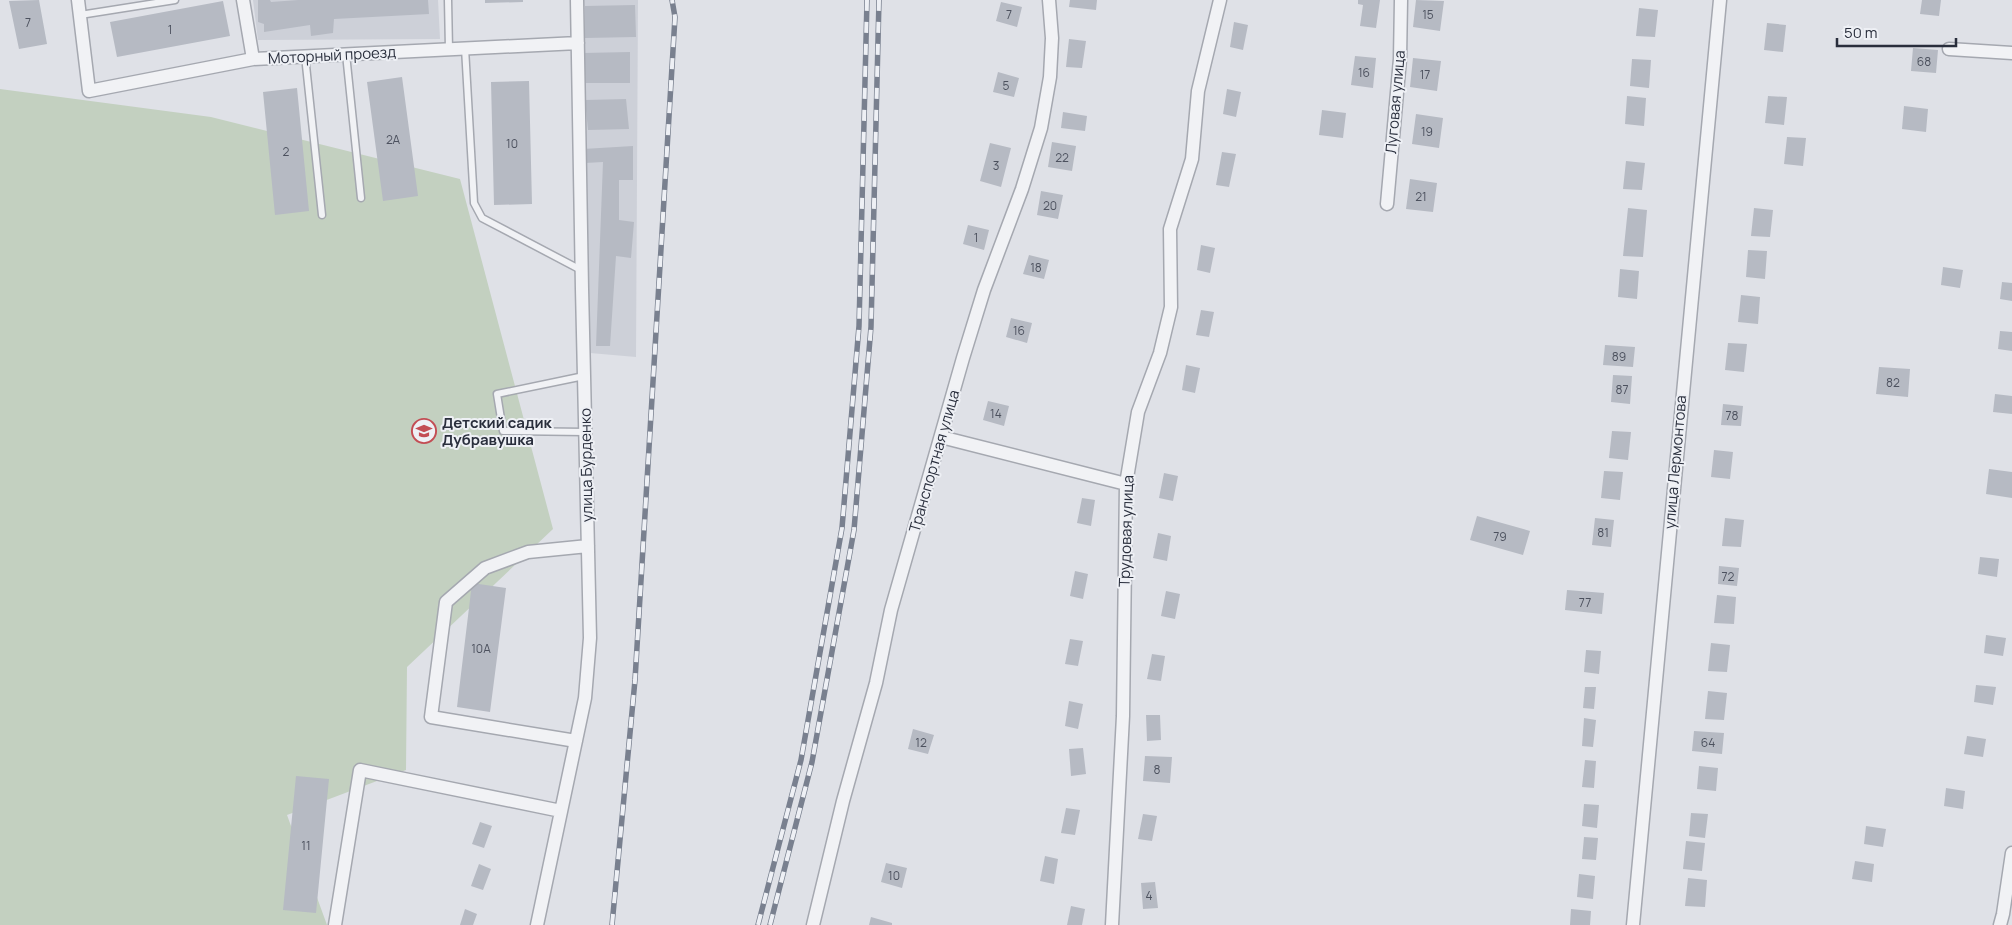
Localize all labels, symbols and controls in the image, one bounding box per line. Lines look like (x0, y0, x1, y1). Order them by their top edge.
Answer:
house number: 7 (1006, 6, 1012, 23)
house number: 15 (1422, 6, 1434, 23)
house number: 7 (25, 14, 31, 31)
scale bar (1837, 15, 1956, 47)
house number: 1 (168, 21, 172, 38)
text: 50 m (1844, 22, 1878, 43)
street label: Моторный проезд (267, 41, 397, 69)
street label: Луговая улица (1380, 49, 1410, 155)
house number: 68 (1917, 53, 1931, 70)
house number: 16 (1358, 64, 1370, 81)
house number: 17 (1420, 66, 1430, 83)
house number: 5 (1003, 77, 1010, 94)
house number: 19 (1421, 123, 1433, 140)
house number: 2А (386, 131, 400, 148)
house number: 10 (506, 135, 518, 152)
house number: 2 (283, 143, 290, 160)
house number: 22 (1055, 149, 1069, 166)
house number: 3 (993, 157, 999, 174)
house number: 21 (1415, 188, 1427, 205)
house number: 20 (1043, 197, 1057, 214)
house number: 1 (974, 229, 978, 246)
house number: 18 (1030, 259, 1042, 276)
house number: 16 (1013, 322, 1025, 339)
house number: 89 (1612, 348, 1626, 365)
house number: 82 (1886, 374, 1900, 391)
house number: 87 (1616, 381, 1629, 398)
street label: Транспортная улица (904, 387, 964, 535)
street label: улица Лермонтова (1659, 394, 1691, 530)
house number: 14 (990, 405, 1002, 422)
house number: 78 (1726, 407, 1739, 424)
street label: улица Бурденко (575, 408, 597, 522)
place label: Детский садик Дубравушка (442, 412, 553, 450)
school or university icon: Детский садик Дубравушка (411, 418, 437, 444)
street label: Трудовая улица (1114, 475, 1138, 587)
house number: 81 (1597, 524, 1609, 541)
house number: 79 (1493, 528, 1507, 545)
house number: 72 (1722, 568, 1735, 585)
house number: 77 (1579, 594, 1591, 611)
house number: 10А (471, 640, 491, 657)
house number: 12 (915, 734, 927, 751)
house number: 64 (1701, 734, 1715, 751)
house number: 8 (1154, 761, 1161, 778)
house number: 11 (301, 837, 311, 854)
house number: 10 (888, 867, 900, 884)
house number: 4 (1145, 887, 1153, 904)

